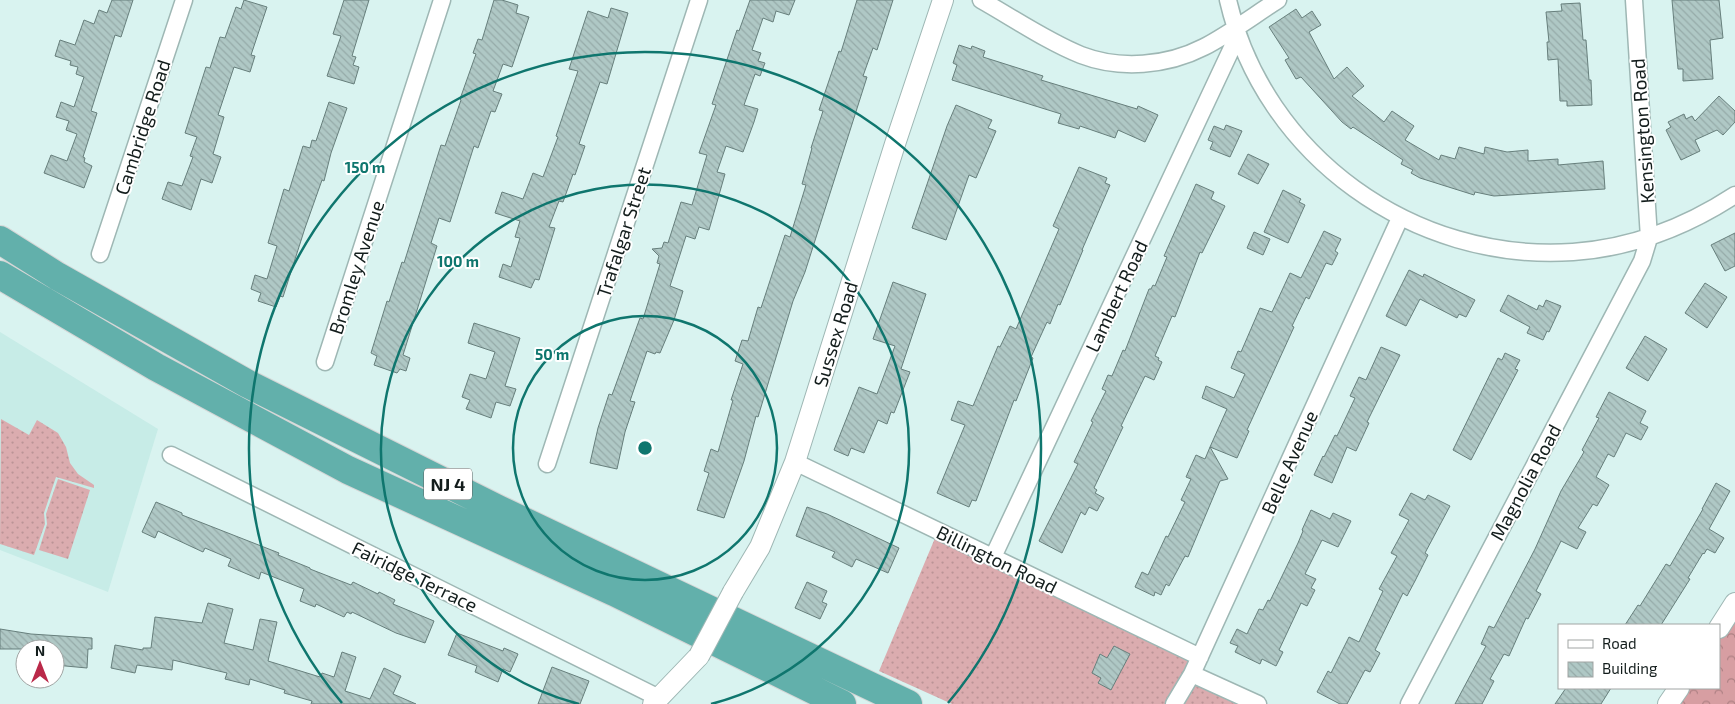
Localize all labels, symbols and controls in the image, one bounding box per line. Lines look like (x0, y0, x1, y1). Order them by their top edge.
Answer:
street label: Cambridge Road (109, 57, 175, 197)
street label: Kensington Road (1625, 58, 1659, 204)
text: 150 m (345, 158, 385, 176)
street label: Trafalgar Street (591, 164, 655, 300)
street label: Bromley Avenue (324, 197, 388, 337)
street label: Lambert Road (1080, 236, 1152, 356)
text: 100 m (437, 252, 479, 270)
street label: Sussex Road (808, 279, 862, 389)
text: 50 m (535, 345, 569, 363)
street label: Belle Avenue (1256, 407, 1322, 517)
street label: Magnolia Road (1485, 420, 1565, 544)
centre of rings (636, 439, 654, 457)
road number: NJ 4 (424, 468, 472, 499)
street label: Billington Road (933, 520, 1061, 598)
street label: Fairidge Terrace (348, 536, 482, 616)
legend (1558, 624, 1720, 689)
text: Road (1602, 634, 1637, 652)
north arrow (15, 639, 65, 689)
text: N (35, 642, 45, 659)
text: Building (1602, 659, 1658, 677)

